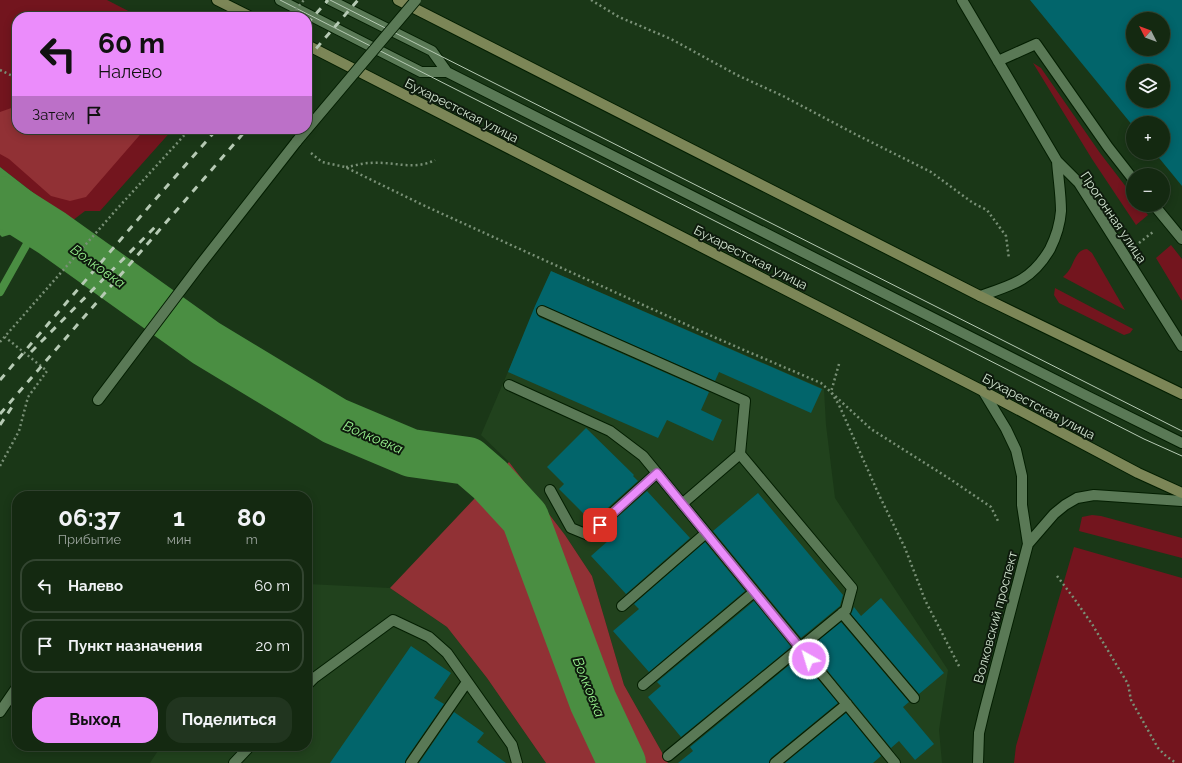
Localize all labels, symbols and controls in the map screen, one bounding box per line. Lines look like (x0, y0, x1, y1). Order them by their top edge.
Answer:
north arrow (1126, 12, 1170, 56)
map controls (1126, 12, 1170, 212)
text: 60 m (98, 27, 165, 60)
icon: left (32, 28, 84, 80)
text: Налево (98, 61, 162, 82)
button: layers (1126, 64, 1170, 108)
street label: Бухарестская улица (402, 75, 521, 146)
icon: arrive (83, 104, 105, 126)
text: Затем (32, 106, 75, 124)
button: + (1126, 116, 1170, 160)
button: − (1126, 168, 1170, 212)
street label: Прогонная улица (1078, 169, 1150, 266)
street label: Бухарестская улица (691, 222, 810, 293)
water label: Волковка (68, 241, 128, 291)
street label: Бухарестская улица (980, 370, 1098, 443)
water label: Волковка (341, 417, 405, 457)
text: 06:37 (58, 503, 120, 532)
text: 1 (173, 503, 185, 532)
text: 80 (237, 503, 266, 532)
pin (583, 508, 617, 542)
icon: arrive (589, 514, 611, 536)
text: Прибытие (58, 532, 121, 547)
text: мин (167, 532, 191, 547)
text: m (246, 532, 258, 547)
street label: Волковский проспект (971, 550, 1020, 685)
icon: left (34, 575, 56, 597)
text: Налево (68, 577, 123, 595)
text: 60 m (254, 577, 290, 595)
icon: arrive (34, 635, 56, 657)
text: Пункт назначения (68, 637, 202, 655)
text: 20 m (255, 637, 290, 655)
position arrow (788, 638, 830, 680)
water label: Волковка (570, 655, 608, 719)
button: Выход (32, 697, 158, 743)
button: Поделиться (166, 697, 292, 743)

